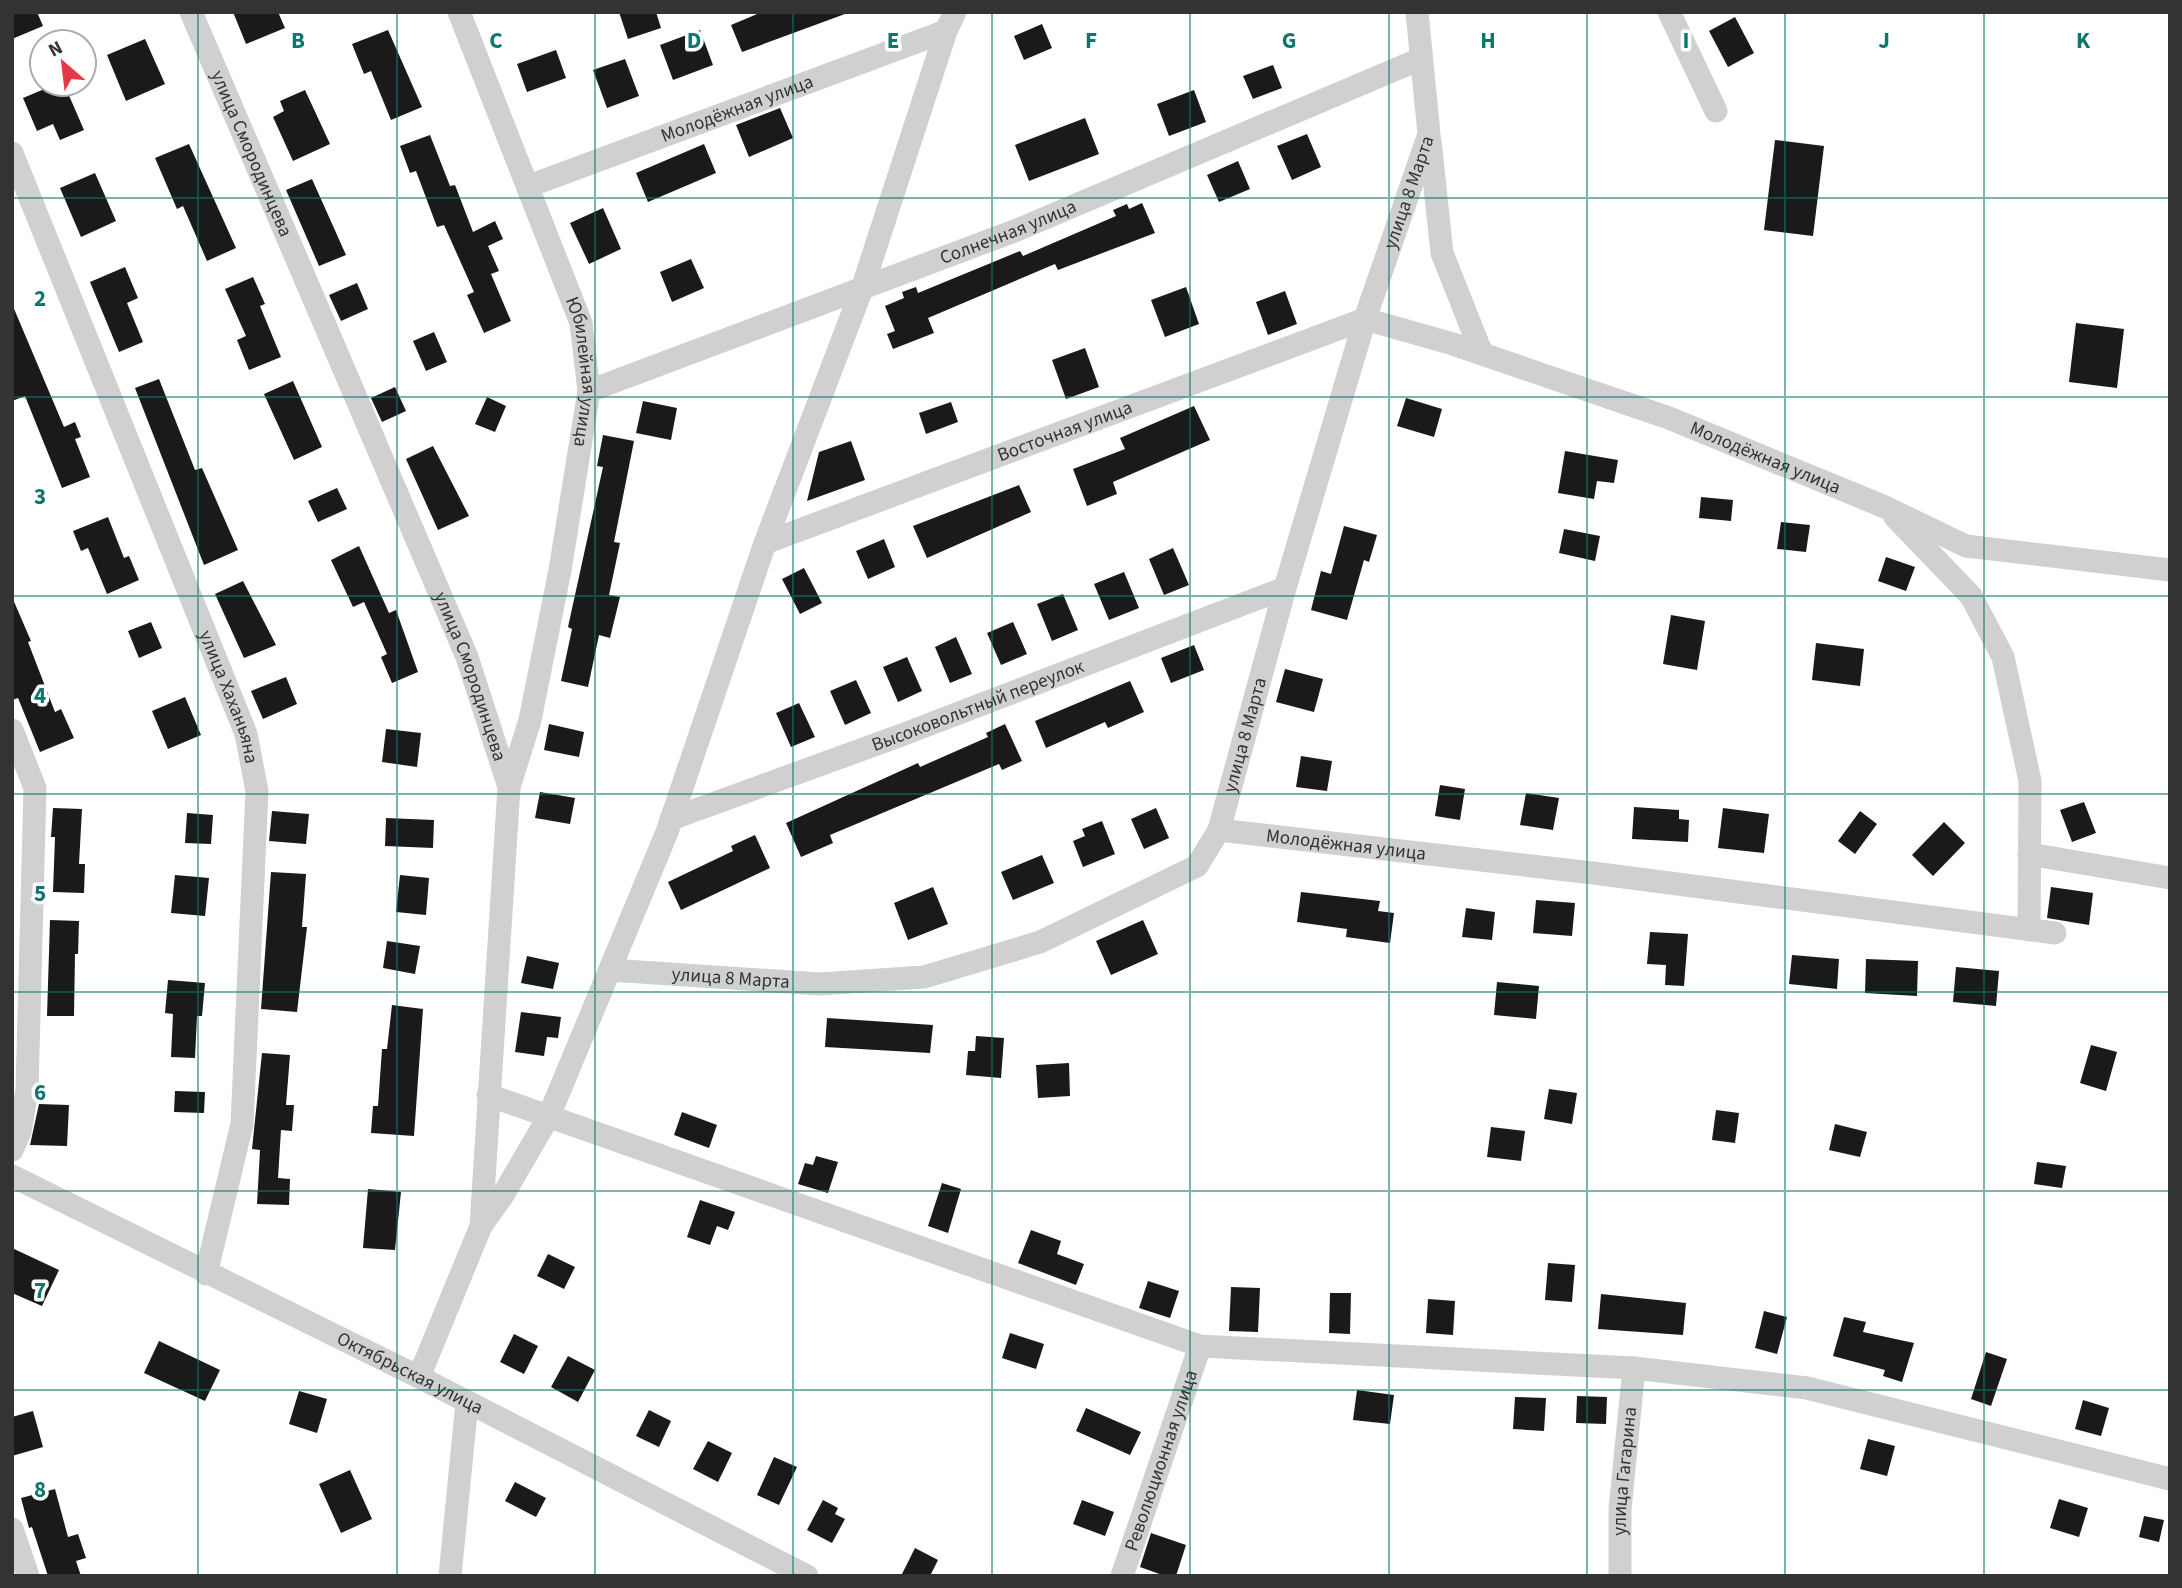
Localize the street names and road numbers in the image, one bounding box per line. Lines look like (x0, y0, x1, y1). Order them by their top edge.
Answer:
street label: улица Смородинцева (204, 66, 299, 241)
street label: Молодёжная улица (657, 68, 817, 149)
street label: улица 8 Марта (1377, 132, 1441, 253)
street label: Солнечная улица (936, 193, 1080, 271)
street label: Юбилейная улица (558, 293, 603, 449)
street label: Восточная улица (993, 394, 1136, 469)
street label: Молодёжная улица (1686, 415, 1845, 501)
street label: улица Смородинцева (427, 587, 513, 765)
street label: улица Хаханьяна (192, 626, 265, 766)
street label: Высоковольтный переулок (868, 653, 1088, 758)
street label: улица 8 Марта (1216, 674, 1274, 796)
street label: Молодёжная улица (1265, 822, 1428, 867)
street label: улица 8 Марта (671, 961, 791, 995)
street label: Октябрьская улица (332, 1325, 488, 1421)
street label: Революционная улица (1118, 1366, 1204, 1555)
street label: улица Гагарина (1607, 1406, 1644, 1536)

